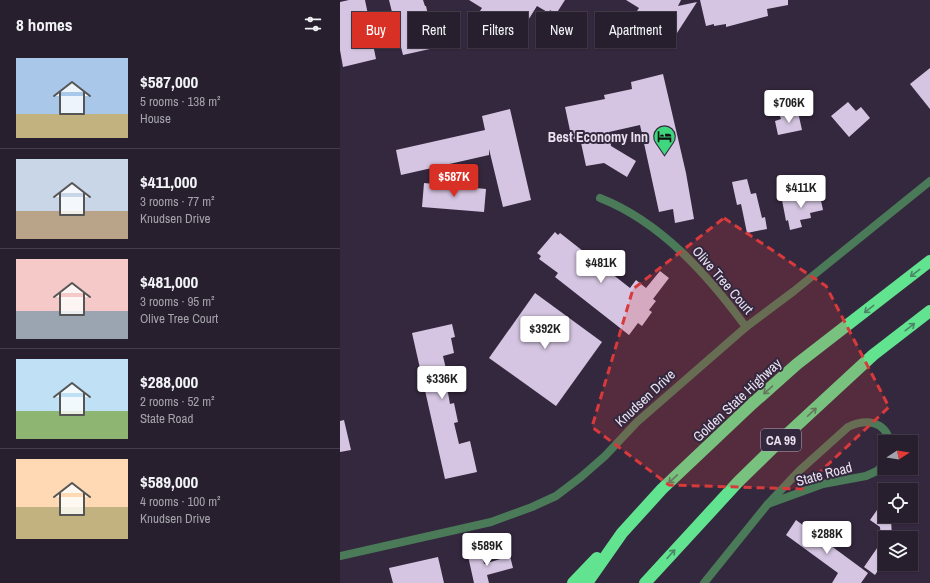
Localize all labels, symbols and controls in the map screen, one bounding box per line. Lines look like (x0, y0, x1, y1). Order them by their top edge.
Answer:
chip: Buy (352, 12, 400, 48)
chip: Rent (408, 12, 460, 48)
chip: Filters (468, 12, 528, 48)
chip: New (536, 12, 587, 48)
chip: Apartment (595, 12, 676, 48)
text: 8 homes (16, 13, 73, 36)
icon: filters (302, 13, 324, 35)
text: $587,000 (140, 70, 198, 93)
icon: home (48, 74, 96, 122)
pin: $706K (761, 90, 817, 124)
text: 5 rooms · 138 m² (140, 93, 221, 110)
text: $706K (773, 94, 805, 111)
text: House (140, 110, 171, 127)
hotel icon: Best Economy Inn (651, 124, 677, 157)
place label: Best Economy Inn (548, 128, 648, 146)
pin: $587K (426, 164, 482, 198)
text: $587K (438, 168, 470, 185)
text: $411,000 (140, 170, 197, 193)
icon: home (48, 175, 96, 223)
pin: $411K (773, 175, 829, 209)
text: $411K (786, 179, 816, 196)
text: 3 rooms · 77 m² (140, 193, 215, 210)
text: Knudsen Drive (140, 210, 211, 227)
street label: Olive Tree Court (689, 242, 757, 318)
pin: $481K (573, 250, 629, 284)
text: $481K (585, 254, 617, 271)
one-way arrow (909, 269, 920, 277)
text: $481,000 (140, 270, 198, 293)
icon: home (48, 275, 96, 323)
text: 3 rooms · 95 m² (140, 293, 215, 310)
one-way arrow (863, 304, 874, 313)
text: Olive Tree Court (140, 310, 218, 327)
pin: $392K (517, 316, 573, 350)
text: $392K (529, 320, 561, 337)
one-way arrow (904, 322, 915, 331)
street label: Golden State Highway (689, 354, 785, 446)
pin: $336K (414, 366, 470, 400)
street label: Knudsen Drive (611, 366, 679, 430)
text: $288,000 (140, 370, 198, 393)
text: $336K (426, 370, 458, 387)
icon: home (48, 375, 96, 423)
one-way arrow (762, 386, 773, 395)
text: 2 rooms · 52 m² (140, 393, 215, 410)
one-way arrow (806, 408, 816, 417)
text: State Road (140, 410, 193, 427)
road number: CA 99 (761, 429, 801, 451)
north arrow (878, 435, 918, 475)
map controls (878, 435, 918, 571)
street label: State Road (794, 458, 854, 490)
text: $589,000 (140, 470, 198, 493)
icon: home (48, 475, 96, 523)
one-way arrow (668, 475, 678, 484)
button: locate (878, 483, 918, 523)
text: 4 rooms · 100 m² (140, 493, 221, 510)
text: Knudsen Drive (140, 510, 211, 527)
pin: $288K (799, 521, 855, 555)
text: $288K (811, 525, 843, 542)
button: layers (878, 531, 918, 571)
pin: $589K (459, 533, 515, 567)
text: $589K (471, 537, 503, 554)
one-way arrow (666, 549, 676, 559)

